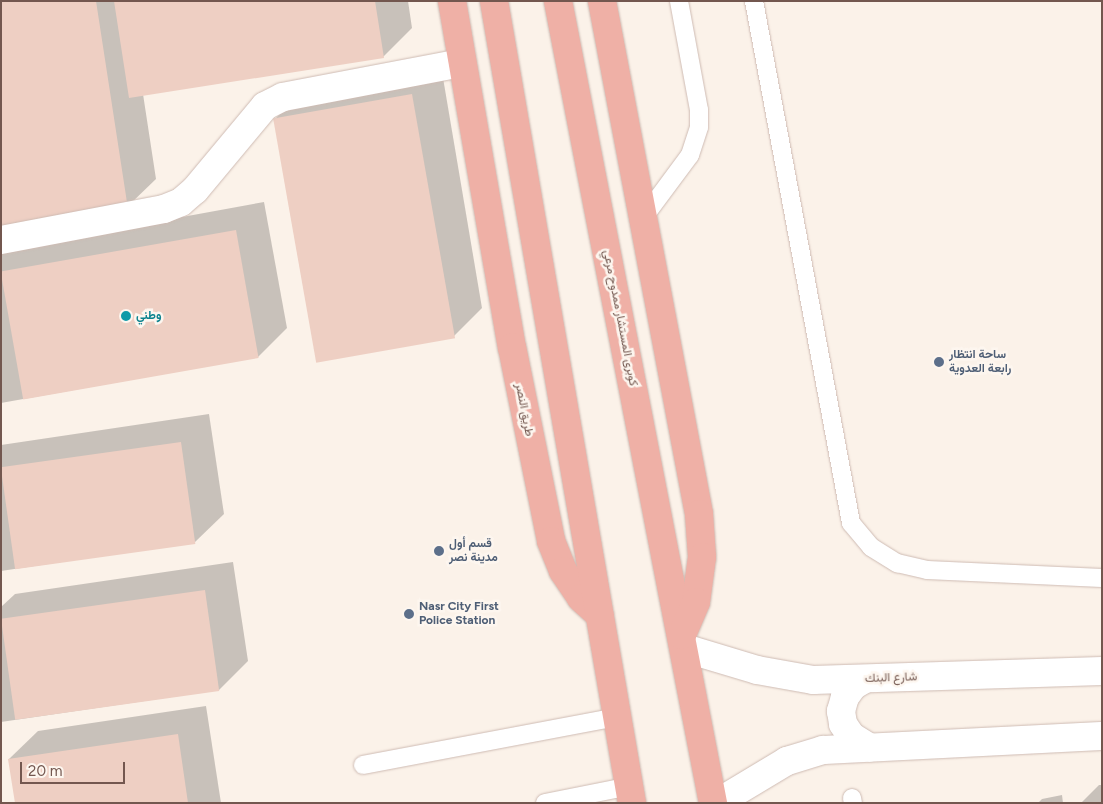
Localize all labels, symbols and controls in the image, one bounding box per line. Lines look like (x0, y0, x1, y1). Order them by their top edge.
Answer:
street label: كوبرى المستشار ممدوح مرعي (600, 249, 640, 387)
place label: وطني (136, 309, 161, 323)
marker: وطني (120, 310, 132, 322)
place label: ساحة انتظار رابعة العدوية (949, 348, 1011, 376)
marker: ساحة انتظار رابعة العدوية (933, 356, 945, 368)
street label: طريق النصر (512, 382, 536, 438)
place label: قسم أول مدينة نصر (449, 537, 498, 565)
marker: قسم أول مدينة نصر (433, 545, 445, 557)
place label: Nasr City First Police Station (419, 600, 499, 628)
marker: Nasr City First Police Station (403, 608, 415, 620)
street label: شارع البنك (865, 670, 917, 686)
scale bar (22, 752, 128, 784)
text: 20 m (28, 762, 62, 780)

